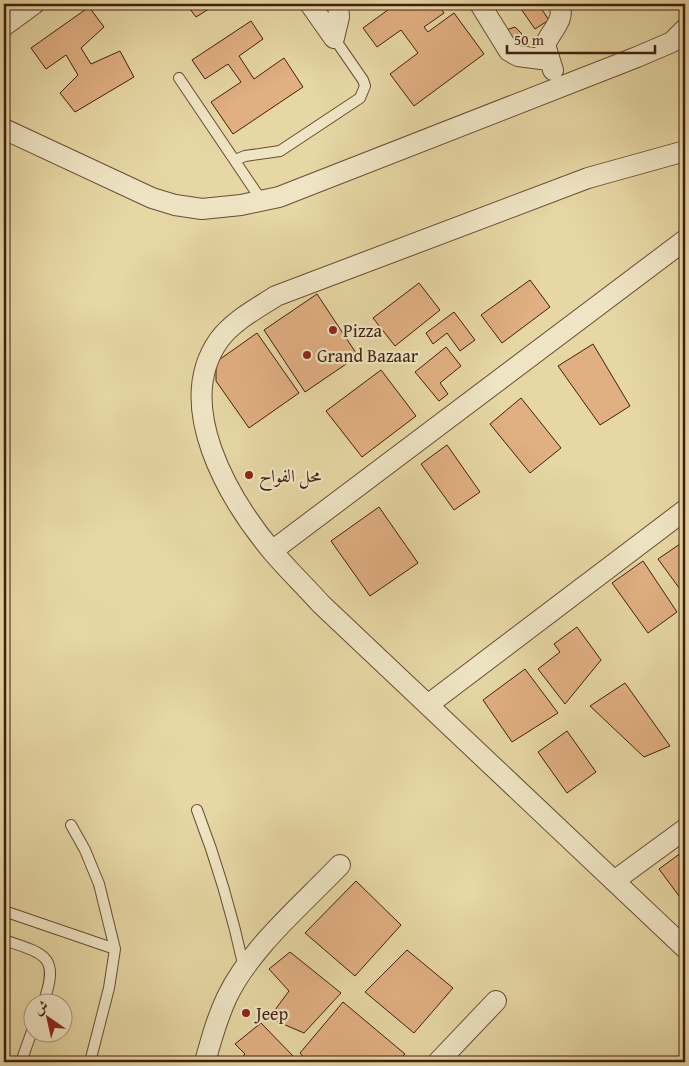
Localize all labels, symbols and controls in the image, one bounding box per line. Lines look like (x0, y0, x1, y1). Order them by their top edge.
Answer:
scale bar (507, 22, 654, 54)
text: 50 m (514, 29, 545, 50)
place label: Pizza (343, 317, 382, 344)
marker: Pizza (327, 324, 339, 336)
place label: Grand Bazaar (317, 342, 419, 369)
marker: Grand Bazaar (301, 349, 313, 361)
place label: محل الفواح (259, 462, 321, 492)
marker: محل الفواح (243, 469, 255, 481)
north arrow (22, 994, 72, 1044)
text: ش (29, 995, 52, 1019)
place label: Jeep (254, 1000, 289, 1027)
marker: Jeep (240, 1007, 252, 1019)

